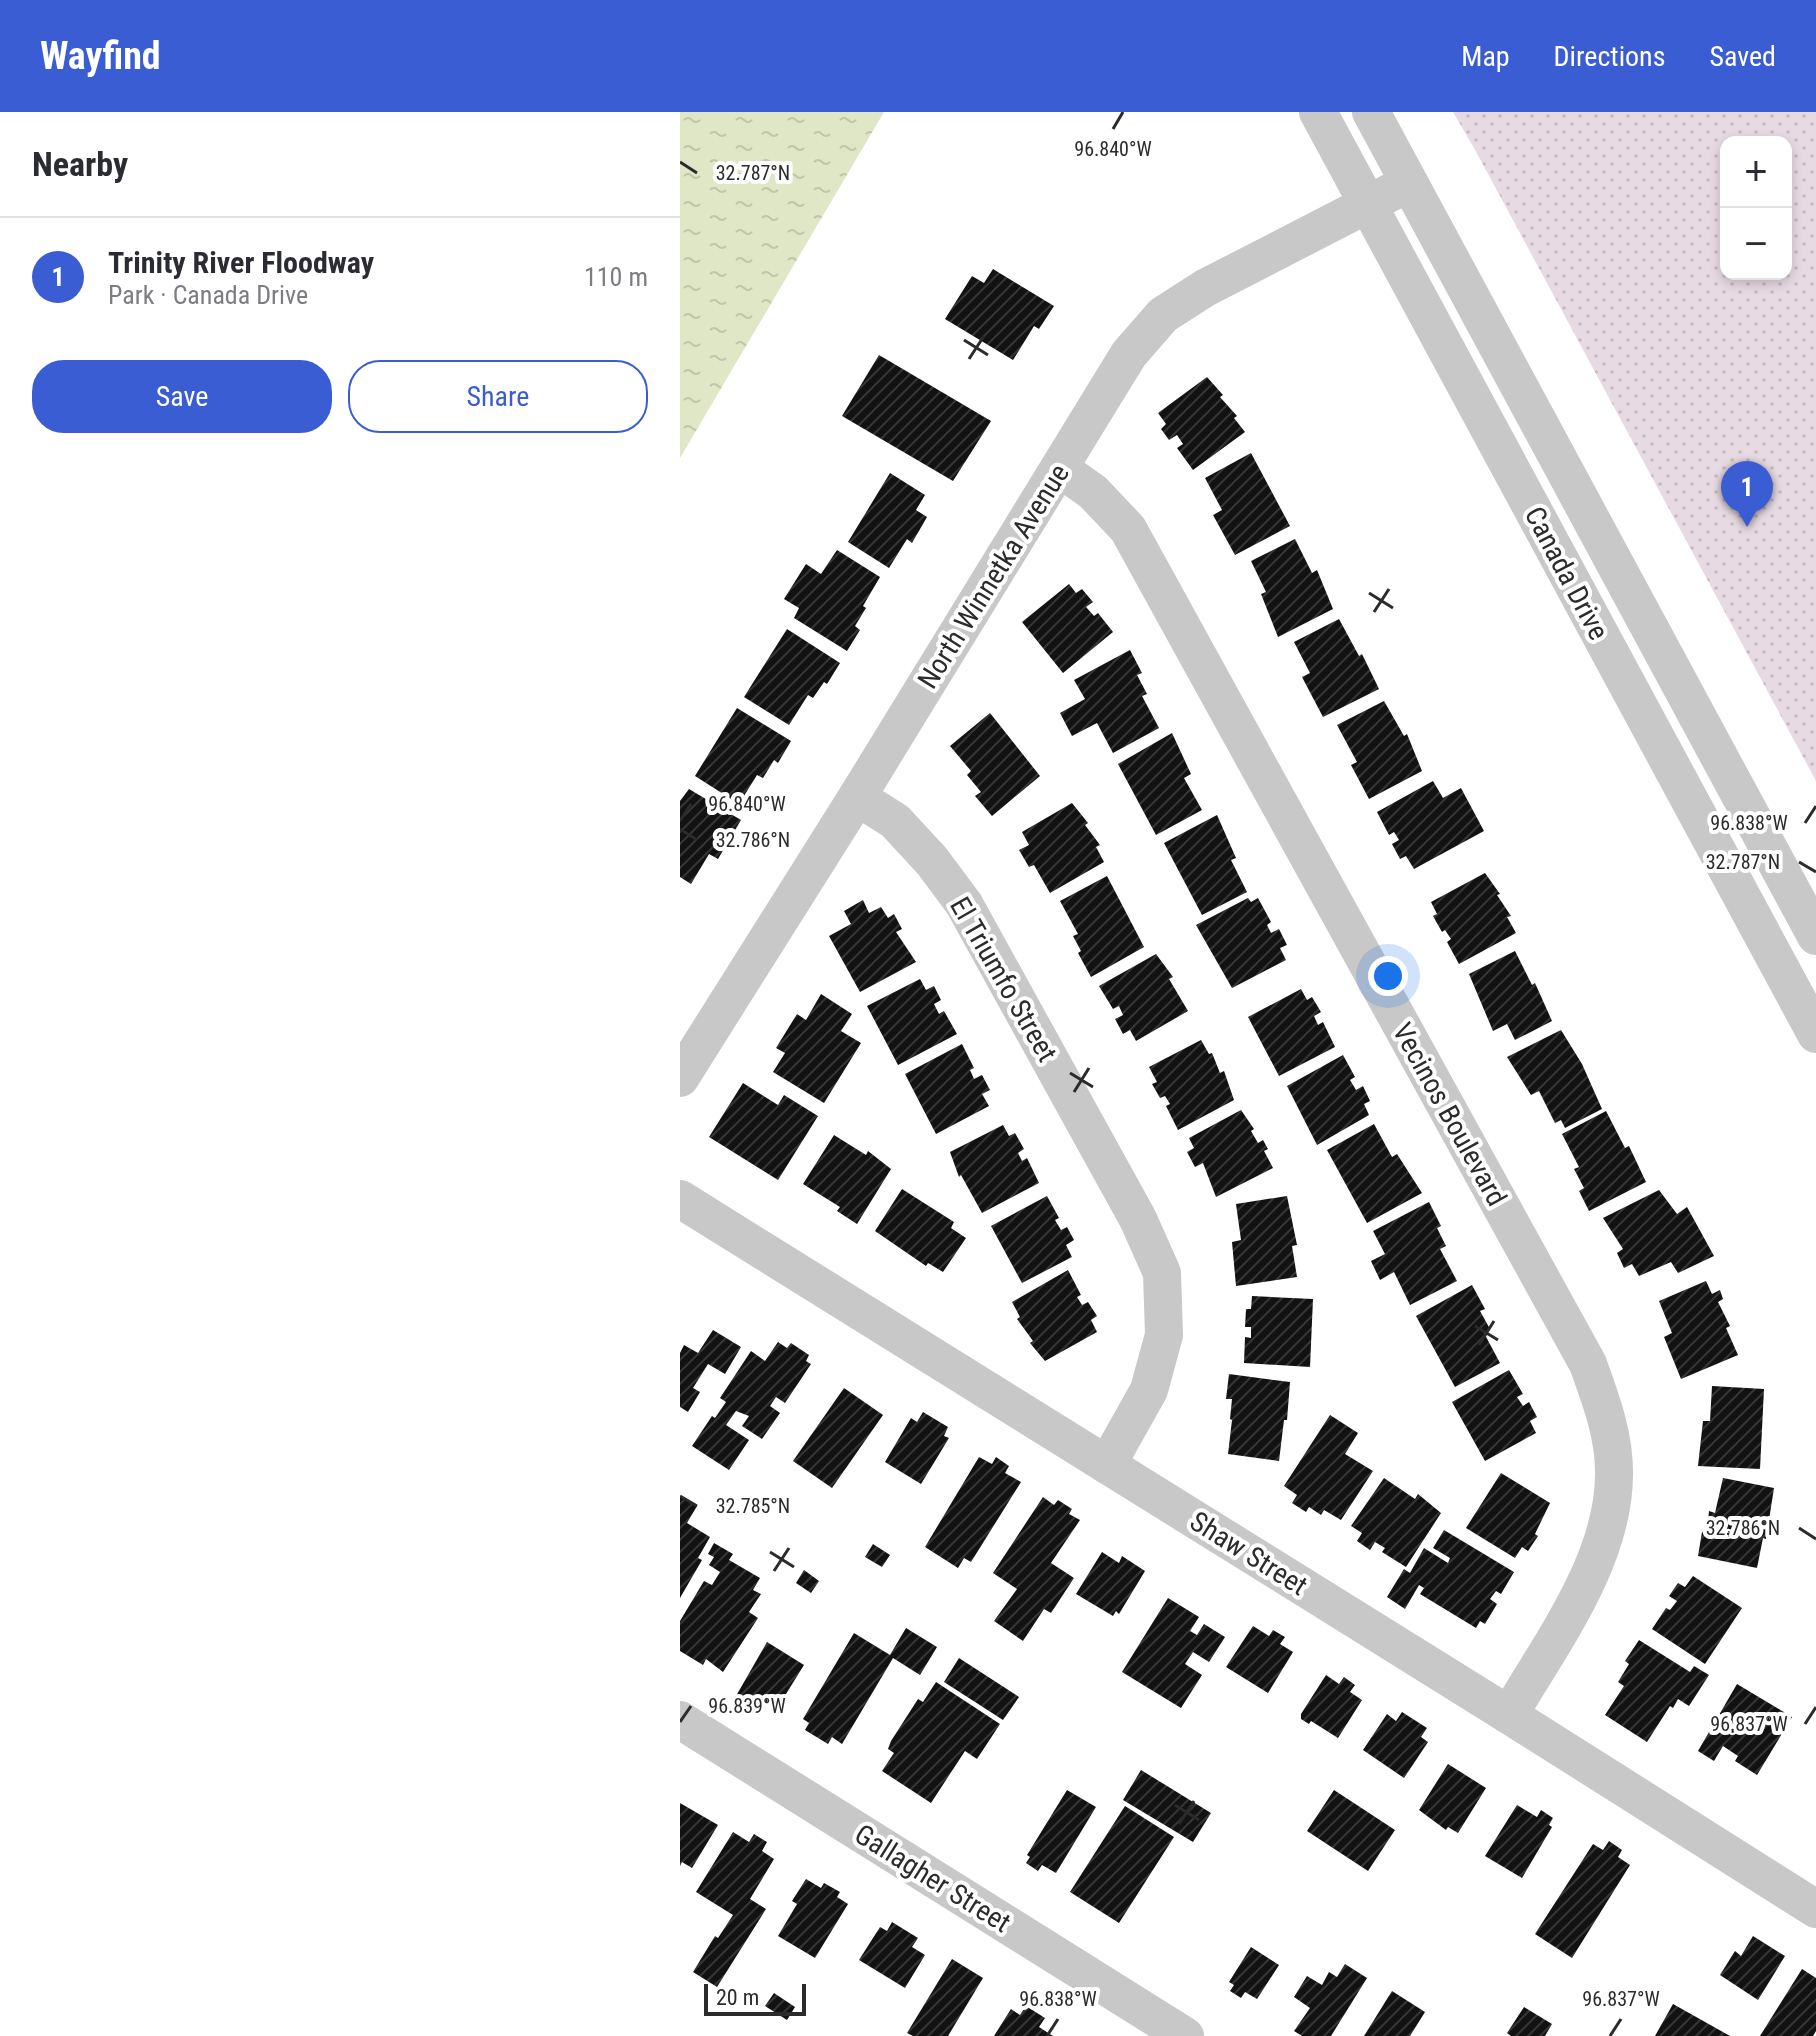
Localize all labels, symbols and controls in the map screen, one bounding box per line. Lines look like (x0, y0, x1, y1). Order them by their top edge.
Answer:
text: Wayfind (40, 34, 161, 78)
text: Map (1461, 40, 1510, 73)
text: Directions (1554, 40, 1665, 73)
text: Saved (1709, 40, 1776, 73)
map controls (1720, 136, 1792, 280)
button: + (1720, 136, 1792, 208)
text: 96.840°W (1074, 137, 1152, 161)
text: Nearby (32, 144, 128, 184)
text: 32.787°N (716, 161, 790, 185)
button: − (1720, 208, 1792, 280)
text: Trinity River Floodway (108, 245, 374, 280)
text: 1 (51, 262, 65, 292)
text: 110 m (584, 262, 648, 292)
text: Park · Canada Drive (108, 280, 308, 310)
button: Save (32, 360, 332, 433)
button: Share (348, 360, 648, 433)
street label: North Winnetka Avenue (911, 458, 1076, 694)
pin: 1 (1721, 461, 1773, 527)
street label: Canada Drive (1518, 501, 1615, 645)
text: 96.840°W (708, 792, 786, 816)
text: 96.838°W (1710, 811, 1788, 835)
text: 32.786°N (716, 828, 790, 852)
text: 32.787°N (1706, 850, 1780, 874)
street label: El Triumfo Street (943, 891, 1064, 1067)
your location (1368, 956, 1408, 996)
street label: Vecinos Boulevard (1386, 1017, 1513, 1211)
text: 32.785°N (716, 1494, 790, 1518)
street label: Shaw Street (1184, 1505, 1313, 1602)
text: 32.786°N (1706, 1516, 1780, 1540)
text: 96.839°W (708, 1694, 786, 1718)
text: 96.837°W (1710, 1712, 1788, 1736)
street label: Gallagher Street (849, 1817, 1017, 1939)
scale bar (704, 1980, 806, 2016)
text: 20 m (716, 1985, 759, 2010)
text: 96.838°W (1019, 1987, 1097, 2011)
text: 96.837°W (1582, 1987, 1660, 2011)

